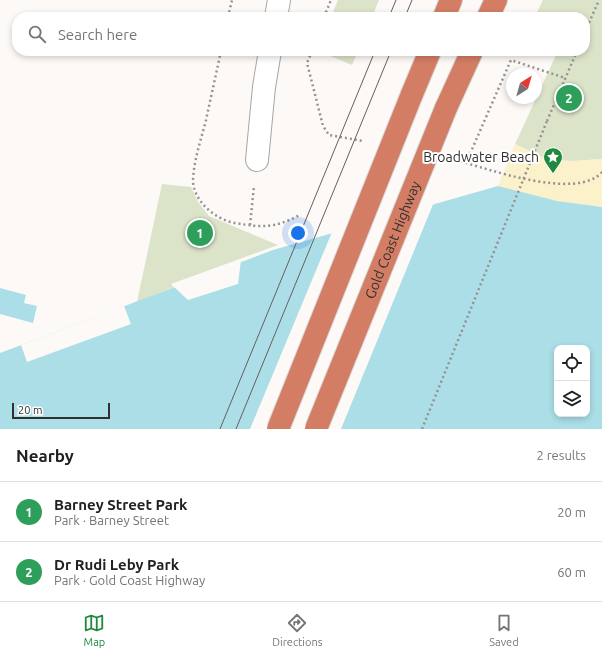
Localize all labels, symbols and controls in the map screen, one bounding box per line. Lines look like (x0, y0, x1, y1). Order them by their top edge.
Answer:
search box (12, 12, 590, 56)
icon: search (26, 23, 48, 45)
text: Search here (58, 26, 137, 43)
north arrow (506, 68, 542, 104)
pin: 2 (556, 83, 582, 113)
place icon: Broadwater Beach (542, 146, 564, 174)
place label: Broadwater Beach (423, 149, 539, 165)
street label: Gold Coast Highway (362, 179, 424, 301)
pin: 1 (187, 218, 213, 248)
your location (288, 223, 308, 243)
map controls (554, 345, 590, 417)
button: locate (554, 345, 590, 381)
button: layers (554, 381, 590, 417)
scale bar (12, 401, 110, 420)
text: 20 m (18, 404, 42, 416)
text: Nearby (16, 446, 74, 465)
text: 2 results (536, 448, 586, 462)
text: Barney Street Park (54, 496, 188, 513)
text: 1 (25, 505, 33, 519)
text: 20 m (557, 505, 586, 519)
text: Park · Barney Street (54, 513, 169, 527)
text: Dr Rudi Leby Park (54, 556, 179, 573)
text: 2 (25, 565, 33, 579)
text: 60 m (557, 565, 586, 579)
text: Park · Gold Coast Highway (54, 573, 205, 587)
tab: Map (83, 612, 105, 648)
tab: Directions (272, 612, 323, 648)
tab: Saved (489, 612, 519, 648)

